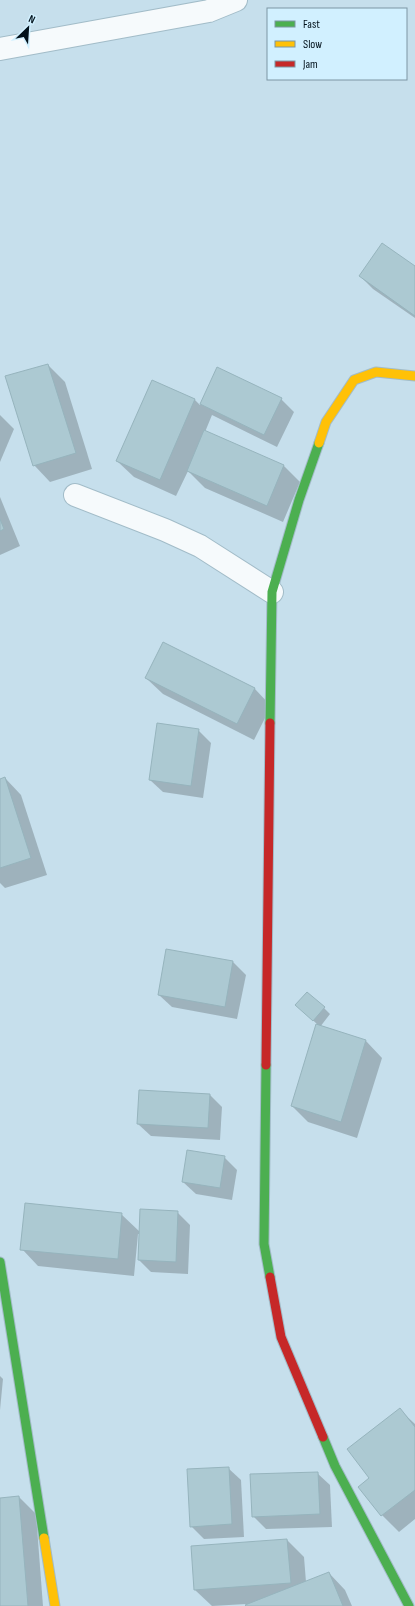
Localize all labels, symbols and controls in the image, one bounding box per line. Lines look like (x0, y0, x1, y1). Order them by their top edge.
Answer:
north arrow (8, 8, 48, 48)
legend (267, 8, 407, 80)
text: N (27, 12, 38, 27)
text: Fast (303, 17, 320, 32)
text: Slow (303, 37, 322, 52)
text: Jam (302, 57, 318, 72)

